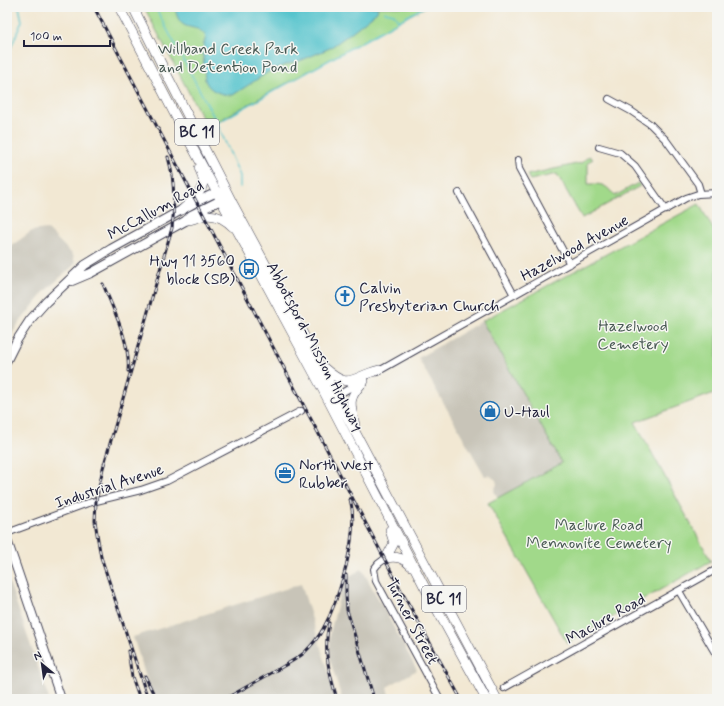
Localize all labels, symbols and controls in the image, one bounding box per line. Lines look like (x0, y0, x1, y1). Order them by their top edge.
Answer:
scale bar (24, 22, 110, 48)
text: 100 m (30, 29, 62, 45)
park label: Willband Creek Park and Detention Pond (158, 39, 298, 78)
road number: BC 11 (175, 119, 219, 145)
street label: McCallum Road (104, 175, 208, 245)
street label: Hazelwood Avenue (517, 210, 633, 287)
place label: Hwy 11 3560 block (SB) (149, 251, 235, 290)
bus stop icon: Hwy 11 3560 block (SB) (238, 258, 260, 280)
street label: Abbotsford-Mission Highway (259, 258, 368, 436)
place label: Calvin Presbyterian Church (359, 278, 500, 317)
church icon: Calvin Presbyterian Church (334, 285, 356, 307)
park label: Hazelwood Cemetery (597, 316, 669, 355)
shop icon: U-Haul (479, 400, 501, 422)
place label: U-Haul (504, 402, 550, 423)
place label: North West Rubber (299, 455, 373, 494)
street label: Industrial Avenue (52, 459, 167, 514)
office icon: North West Rubber (274, 462, 296, 484)
park label: Maclure Road Mennonite Cemetery (526, 515, 672, 554)
street label: Turner Street (380, 575, 443, 668)
road number: BC 11 (422, 586, 466, 612)
street label: Maclure Road (562, 589, 649, 650)
north arrow (22, 644, 62, 684)
text: N (31, 648, 44, 664)

